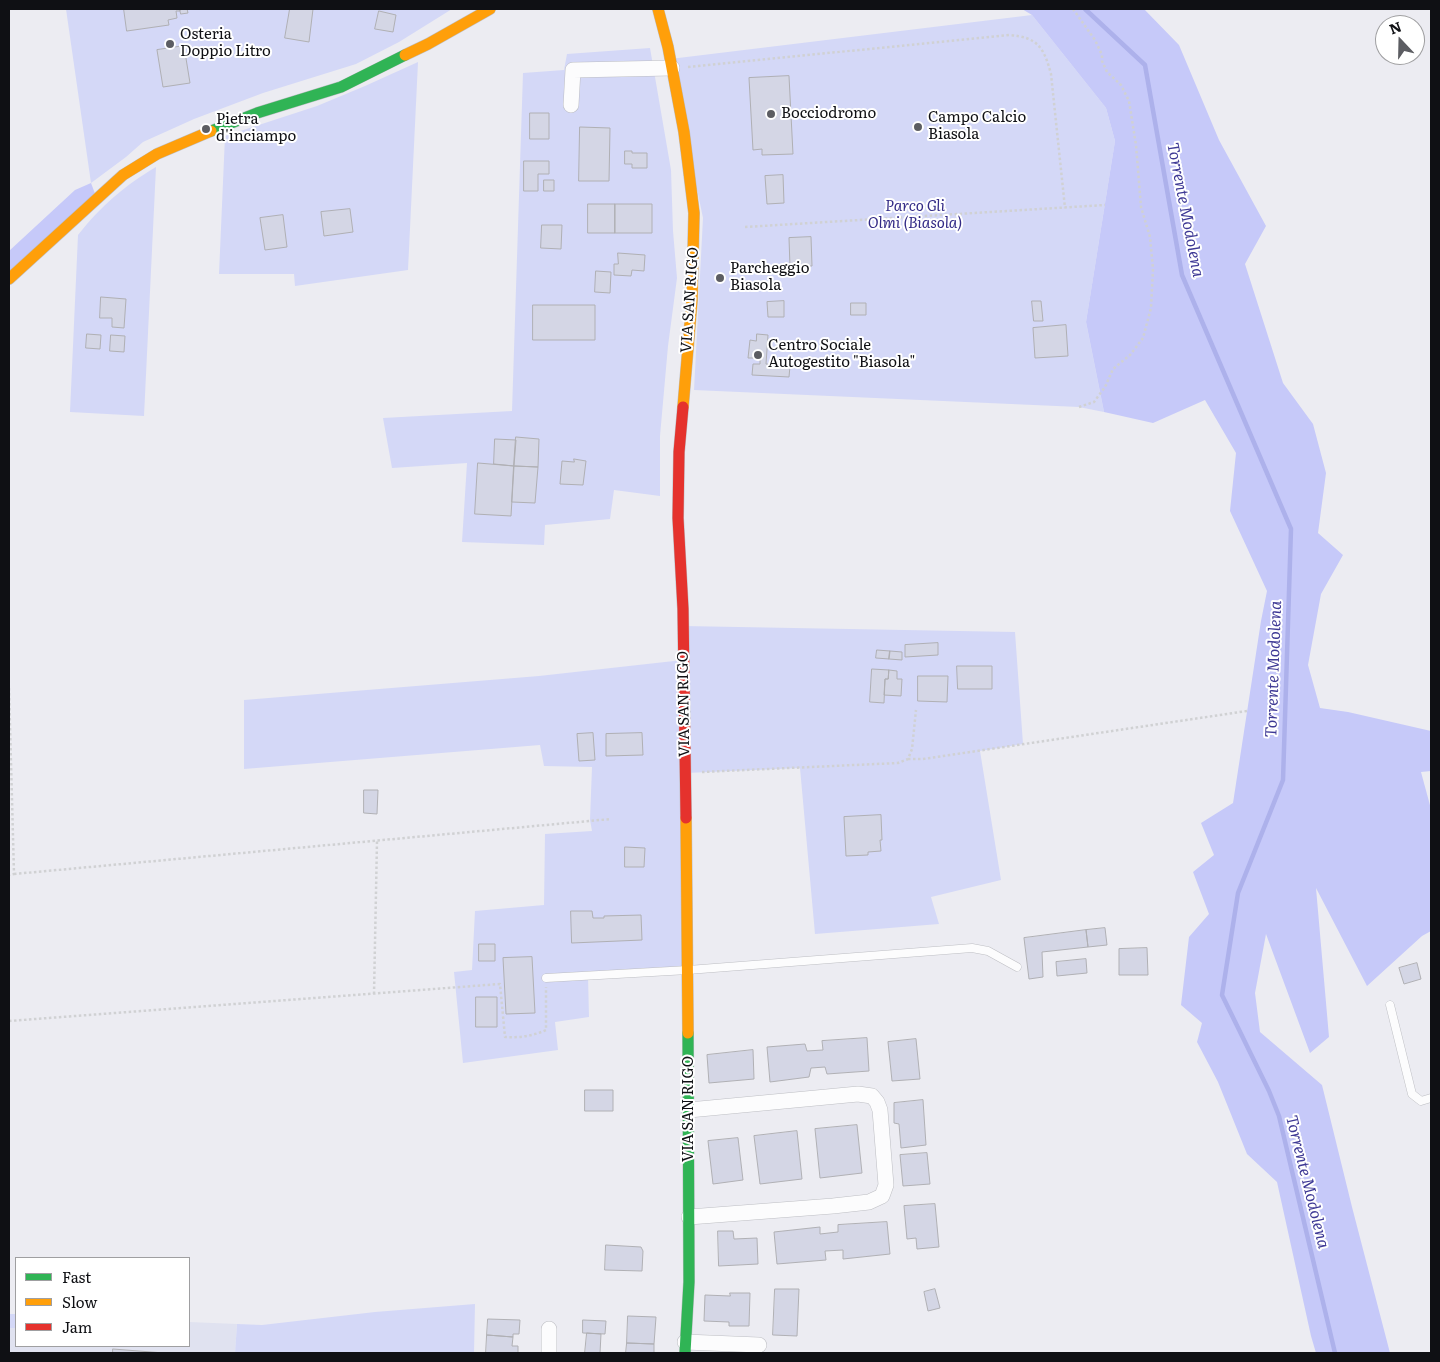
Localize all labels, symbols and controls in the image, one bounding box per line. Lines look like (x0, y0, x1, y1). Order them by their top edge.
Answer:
north arrow (1375, 15, 1425, 65)
text: N (1386, 15, 1404, 38)
place label: Osteria Doppio Litro (180, 26, 271, 61)
marker: Osteria Doppio Litro (164, 38, 176, 50)
place label: Bocciodromo (781, 105, 876, 123)
marker: Bocciodromo (765, 108, 777, 120)
place label: Campo Calcio Biasola (928, 109, 1026, 144)
place label: Pietra d'inciampo (216, 111, 296, 146)
marker: Campo Calcio Biasola (912, 121, 924, 133)
marker: Pietra d'inciampo (200, 123, 212, 135)
water label: Torrente Modolena (1163, 141, 1207, 279)
park label: Parco Gli Olmi (Biasola) (868, 198, 962, 233)
street label: VIA SAN RIGO (677, 246, 703, 354)
place label: Parcheggio Biasola (730, 260, 809, 295)
marker: Parcheggio Biasola (714, 272, 726, 284)
place label: Centro Sociale Autogestito "Biasola" (768, 337, 915, 372)
marker: Centro Sociale Autogestito "Biasola" (752, 349, 764, 361)
water label: Torrente Modolena (1262, 600, 1286, 738)
street label: VIA SAN RIGO (674, 651, 694, 757)
street label: VIA SAN RIGO (680, 1056, 698, 1162)
water label: Torrente Modolena (1281, 1113, 1333, 1251)
legend (15, 1257, 190, 1347)
text: Fast (62, 1265, 91, 1288)
text: Slow (62, 1290, 97, 1313)
text: Jam (62, 1315, 92, 1338)

